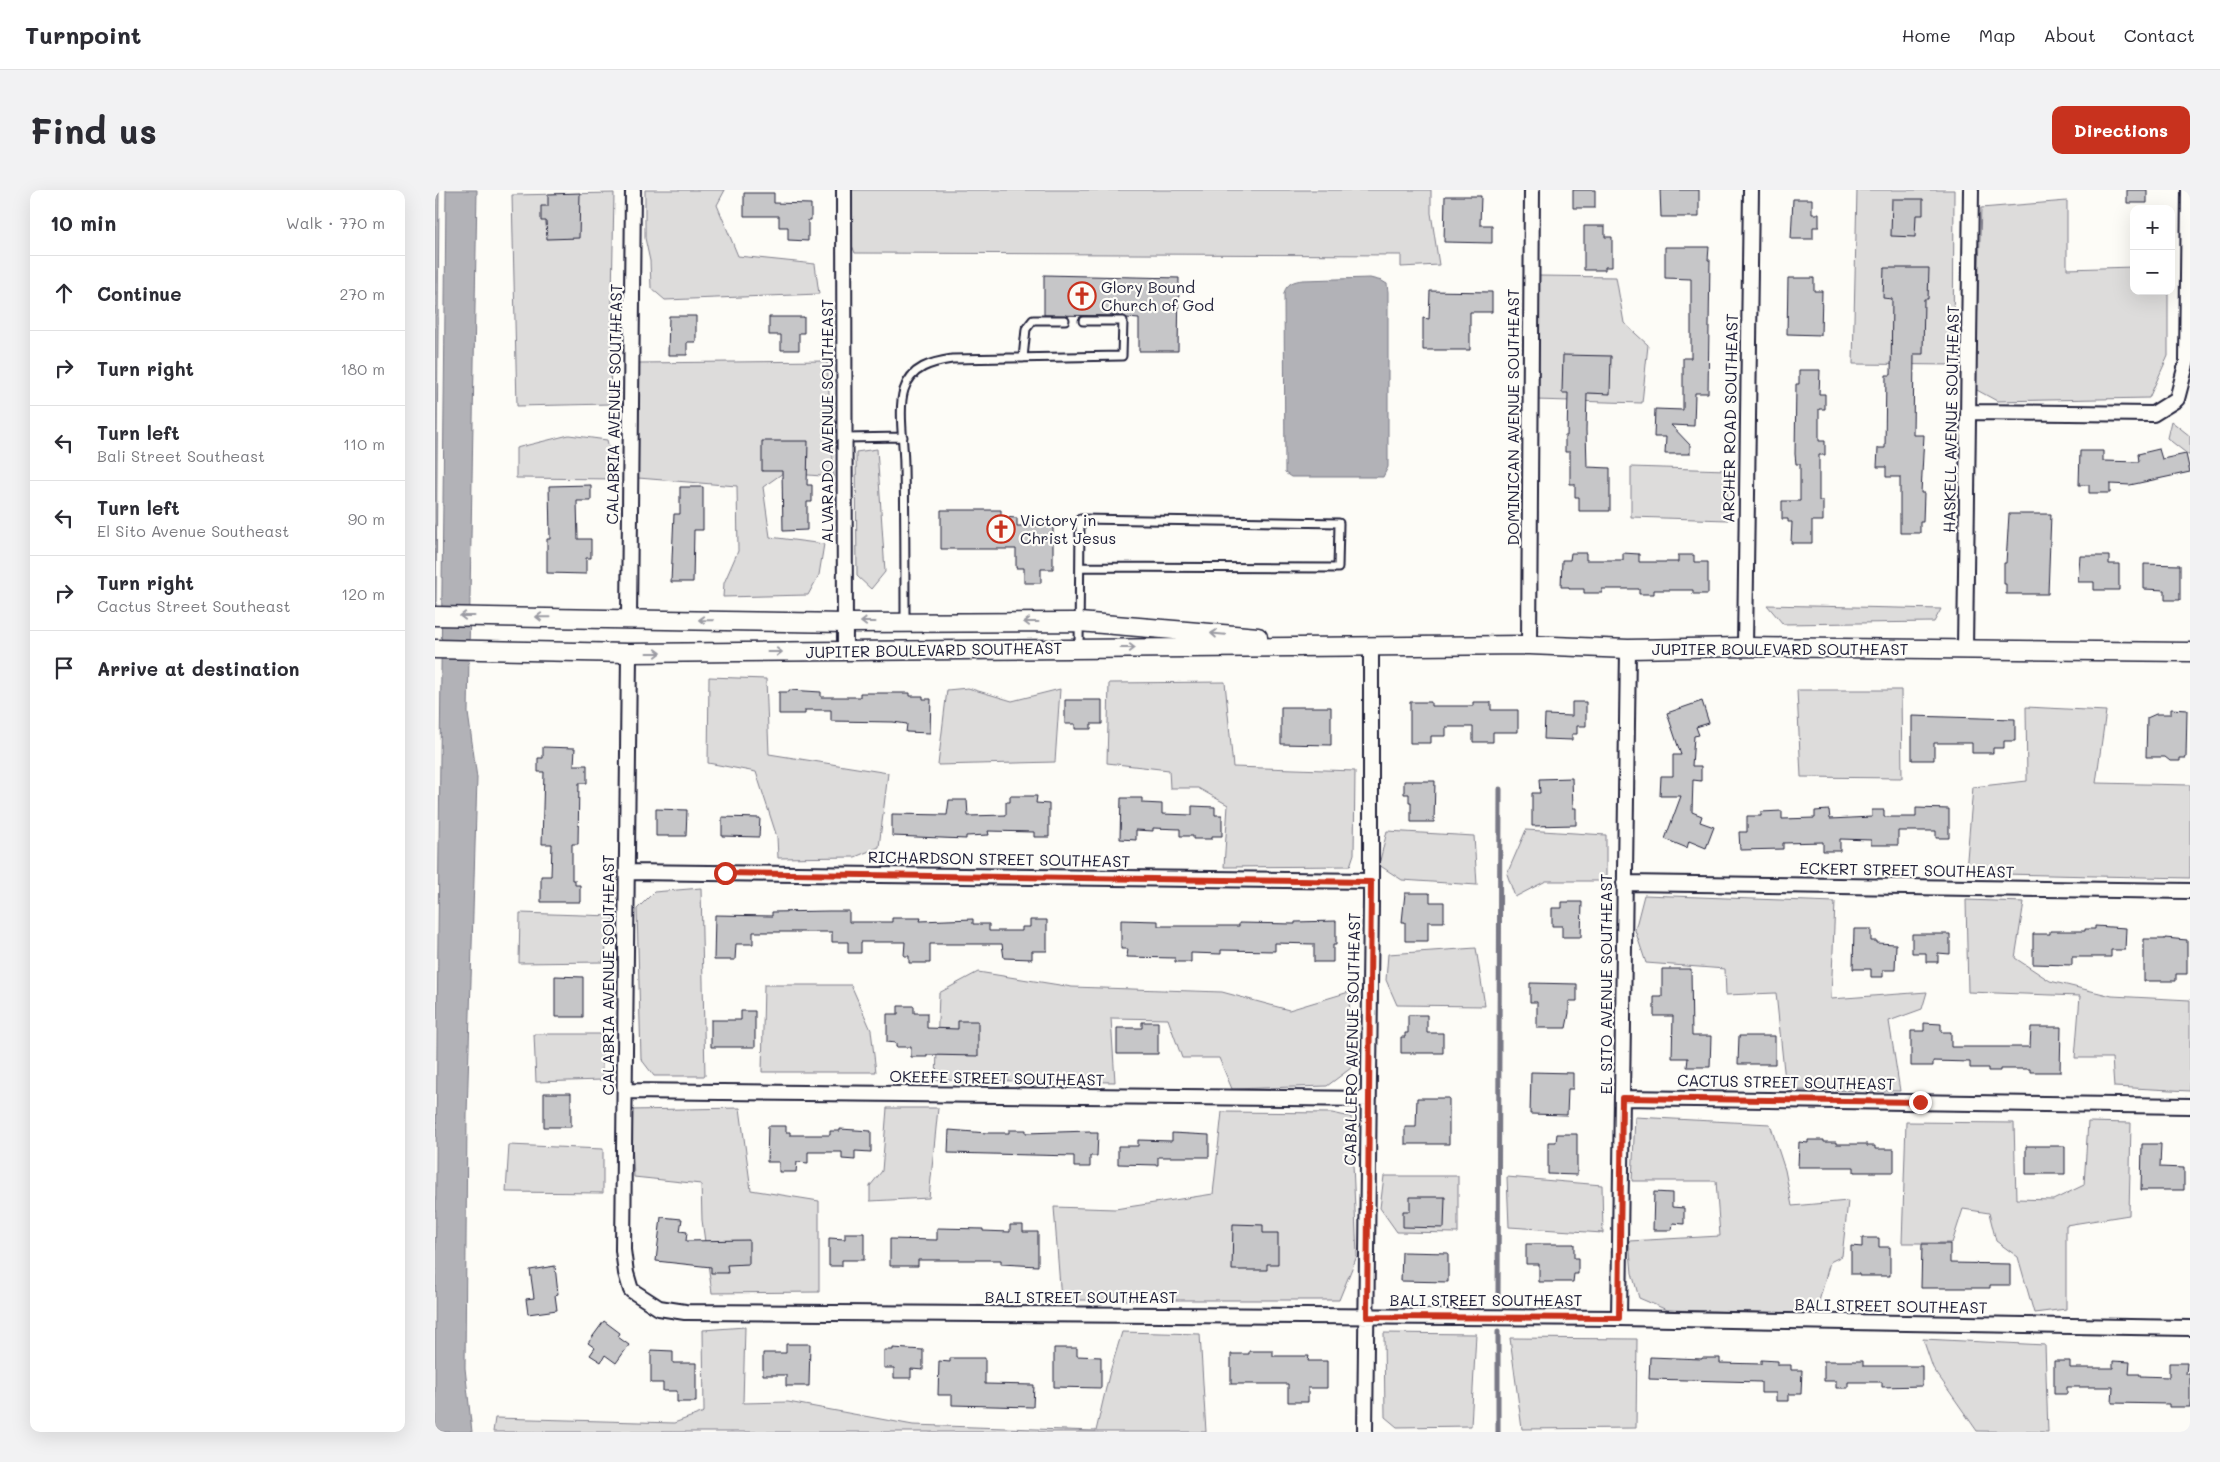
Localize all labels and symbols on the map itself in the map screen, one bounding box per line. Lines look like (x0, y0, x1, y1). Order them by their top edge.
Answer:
place label: Glory Bound Church of God (1101, 276, 1214, 315)
church icon: Glory Bound Church of God (1067, 281, 1097, 311)
street label: CALABRIA AVENUE SOUTHEAST (601, 283, 626, 525)
street label: DOMINICAN AVENUE SOUTHEAST (1502, 288, 1523, 546)
street label: ALVARADO AVENUE SOUTHEAST (816, 299, 837, 543)
street label: HASKELL AVENUE SOUTHEAST (1938, 305, 1963, 533)
street label: ARCHER ROAD SOUTHEAST (1717, 313, 1742, 523)
place label: Victory in Christ Jesus (1020, 509, 1116, 548)
church icon: Victory in Christ Jesus (986, 514, 1016, 544)
one-way arrow (459, 611, 476, 621)
one-way arrow (535, 612, 552, 622)
one-way arrow (698, 615, 714, 625)
one-way arrow (1023, 617, 1039, 627)
one-way arrow (860, 618, 876, 627)
one-way arrow (1210, 629, 1226, 638)
street label: JUPITER BOULEVARD SOUTHEAST (805, 637, 1063, 662)
street label: JUPITER BOULEVARD SOUTHEAST (1652, 638, 1908, 659)
one-way arrow (1119, 643, 1135, 653)
one-way arrow (767, 647, 783, 657)
one-way arrow (646, 648, 662, 658)
street label: RICHARDSON STREET SOUTHEAST (868, 846, 1130, 871)
street label: CALABRIA AVENUE SOUTHEAST (597, 854, 618, 1096)
street label: ECKERT STREET SOUTHEAST (1799, 857, 2015, 882)
route start (714, 862, 737, 885)
street label: EL SITO AVENUE SOUTHEAST (1595, 873, 1616, 1095)
street label: CABALLERO AVENUE SOUTHEAST (1339, 912, 1364, 1166)
street label: OKEEFE STREET SOUTHEAST (889, 1065, 1105, 1090)
street label: CACTUS STREET SOUTHEAST (1677, 1069, 1895, 1094)
route end (1909, 1091, 1932, 1114)
street label: BALI STREET SOUTHEAST (985, 1286, 1178, 1307)
street label: BALI STREET SOUTHEAST (1390, 1289, 1583, 1310)
street label: BALI STREET SOUTHEAST (1794, 1293, 1988, 1318)

